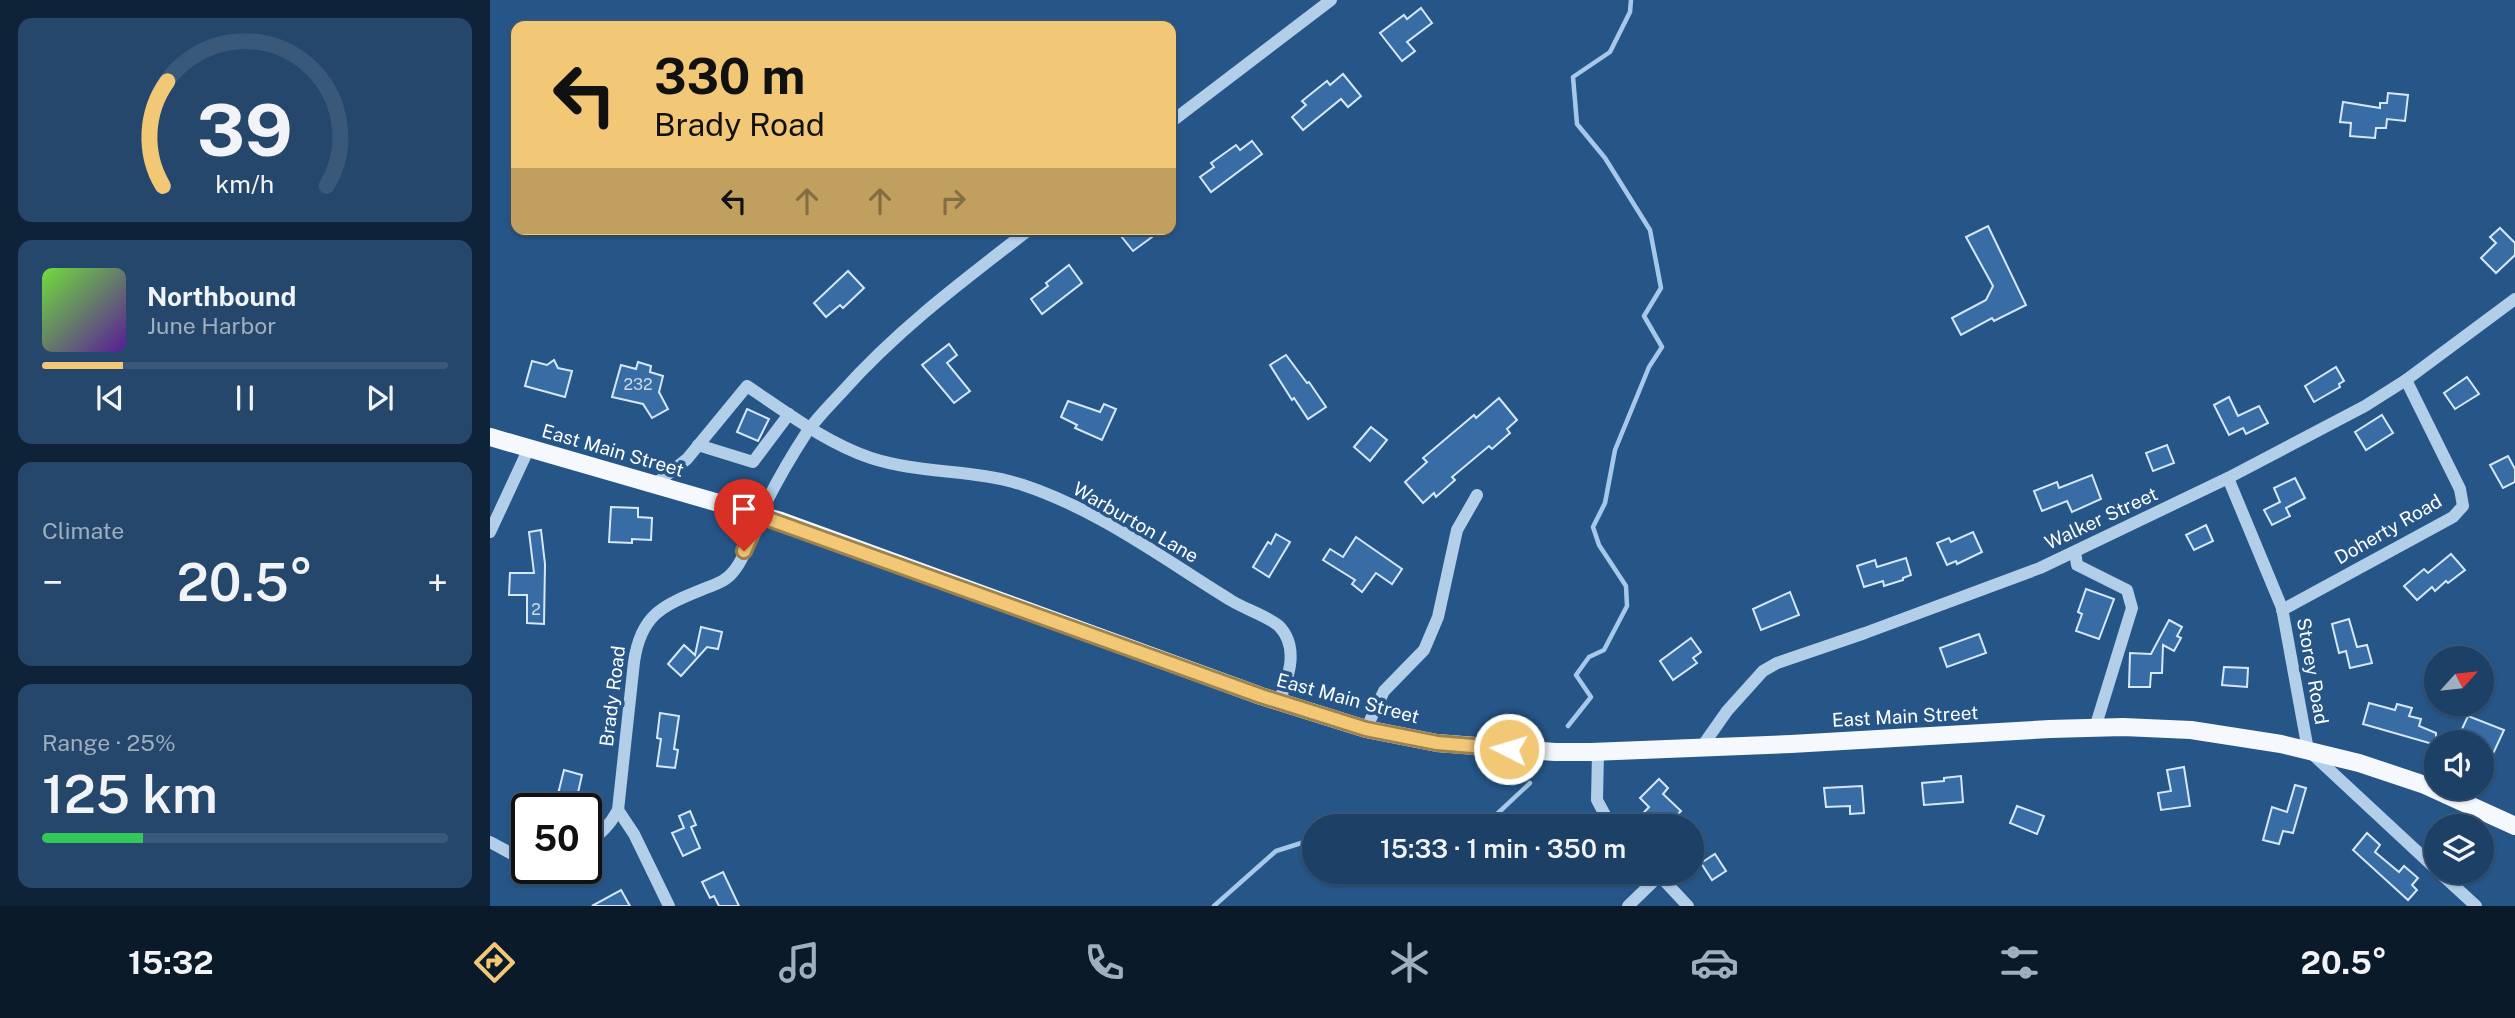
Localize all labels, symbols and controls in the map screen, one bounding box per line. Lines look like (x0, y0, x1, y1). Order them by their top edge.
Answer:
text: 330 m (654, 47, 805, 105)
icon: left (539, 49, 630, 140)
text: 39 (197, 87, 293, 172)
text: Brady Road (654, 106, 825, 143)
text: km/h (216, 169, 274, 199)
icon: left (715, 182, 753, 220)
icon: ahead (788, 182, 826, 220)
icon: ahead (861, 182, 899, 220)
icon: right (934, 182, 972, 220)
text: Northbound (147, 281, 296, 312)
text: June Harbor (147, 312, 276, 339)
house number: 232 (623, 375, 653, 394)
icon: previous (91, 379, 129, 417)
icon: pause (226, 379, 264, 417)
icon: next (361, 379, 399, 417)
street label: East Main Street (539, 419, 687, 481)
street label: Warburton Lane (1069, 477, 1203, 567)
pin (714, 479, 774, 551)
street label: Walker Street (2041, 482, 2161, 554)
street label: Doherty Road (2331, 489, 2445, 569)
icon: arrive (725, 490, 763, 528)
text: Climate (42, 517, 124, 544)
text: 20.5° (177, 552, 313, 613)
text: − (42, 560, 63, 605)
text: + (427, 560, 448, 605)
house number: 2 (531, 600, 541, 619)
street label: Storey Road (2293, 616, 2333, 726)
street label: Brady Road (595, 644, 629, 748)
north arrow (2424, 646, 2494, 716)
map controls (2424, 646, 2494, 884)
street label: East Main Street (1274, 668, 1422, 728)
street label: East Main Street (1831, 701, 1979, 731)
position arrow (1472, 712, 1546, 786)
text: Range · 25% (42, 729, 176, 756)
button: sound (2424, 730, 2494, 800)
text: 125 km (42, 764, 218, 825)
speed limit sign: 50 (511, 793, 602, 884)
button: layers (2424, 814, 2494, 884)
text: 15:33 · 1 min · 350 m (1380, 833, 1626, 864)
icon: directions (470, 938, 519, 987)
icon: music (775, 938, 824, 987)
icon: phone (1080, 938, 1129, 987)
icon: climate (1385, 938, 1434, 987)
icon: car (1690, 938, 1739, 987)
icon: filters (1995, 938, 2044, 987)
text: 15:32 (128, 944, 214, 981)
text: 20.5° (2301, 944, 2387, 981)

